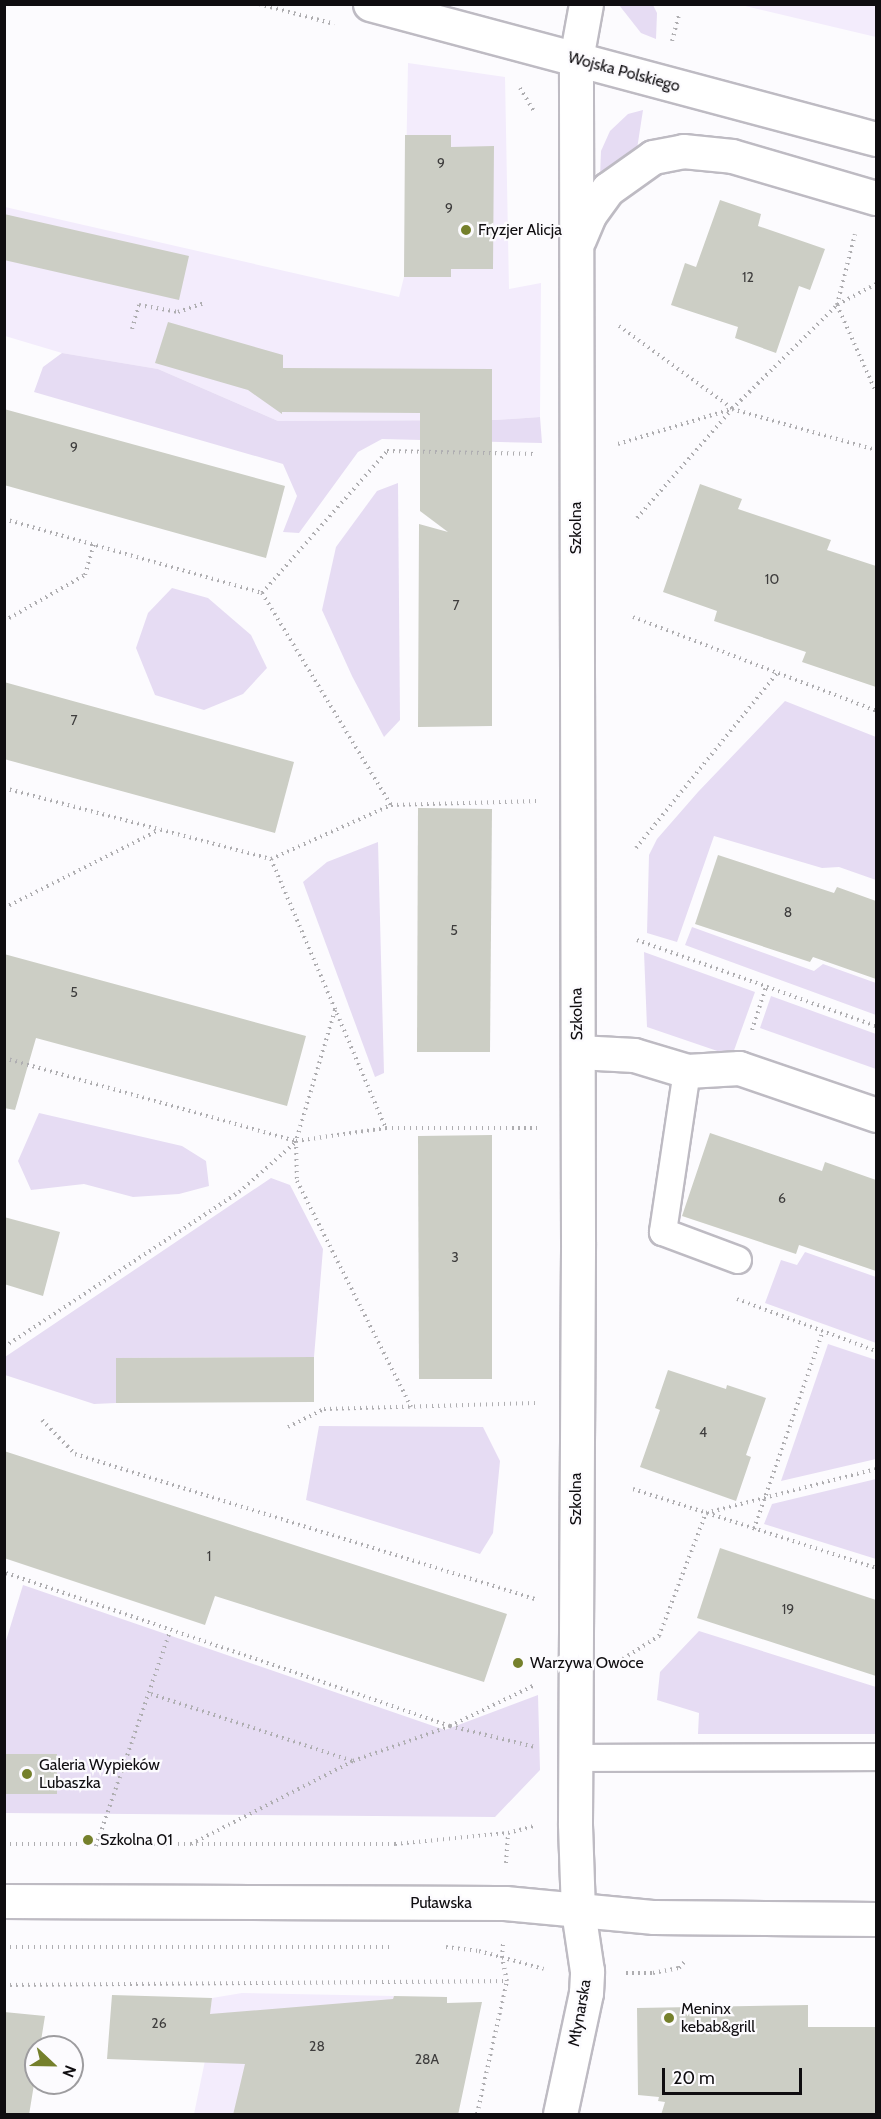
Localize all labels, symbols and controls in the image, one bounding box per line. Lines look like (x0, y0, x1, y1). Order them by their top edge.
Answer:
street label: Wojska Polskiego (566, 48, 682, 96)
house number: 9 (437, 155, 445, 171)
house number: 9 (445, 200, 453, 216)
place label: Fryzjer Alicja (478, 220, 562, 240)
marker: Fryzjer Alicja (459, 223, 473, 237)
house number: 12 (742, 269, 754, 285)
house number: 9 (70, 439, 78, 455)
street label: Szkolna (566, 502, 586, 554)
house number: 10 (765, 571, 779, 587)
house number: 7 (452, 597, 460, 613)
house number: 7 (70, 712, 78, 728)
house number: 8 (784, 904, 792, 920)
house number: 5 (450, 922, 458, 938)
house number: 5 (70, 984, 78, 1000)
street label: Szkolna (567, 987, 587, 1041)
house number: 6 (778, 1190, 786, 1206)
house number: 3 (451, 1249, 459, 1265)
house number: 4 (699, 1424, 707, 1440)
street label: Szkolna (566, 1473, 586, 1525)
house number: 1 (207, 1548, 211, 1564)
house number: 19 (782, 1601, 794, 1617)
place label: Warzywa Owoce (530, 1653, 644, 1673)
marker: Warzywa Owoce (511, 1656, 525, 1670)
place label: Galeria Wypieków Lubaszka (39, 1755, 160, 1793)
marker: Galeria Wypieków Lubaszka (20, 1767, 34, 1781)
place label: Szkolna 01 (100, 1830, 173, 1850)
marker: Szkolna 01 (81, 1833, 95, 1847)
street label: Puławska (410, 1893, 472, 1913)
street label: Młynarska (565, 1978, 595, 2048)
place label: Meninx kebab&grill (681, 1999, 755, 2037)
marker: Meninx kebab&grill (662, 2011, 676, 2025)
house number: 26 (151, 2015, 167, 2031)
north arrow (24, 2035, 84, 2095)
house number: 28 (309, 2038, 325, 2054)
house number: 28A (415, 2051, 439, 2067)
scale bar (665, 2056, 804, 2094)
text: N (58, 2062, 80, 2080)
text: 20 m (673, 2067, 715, 2089)

